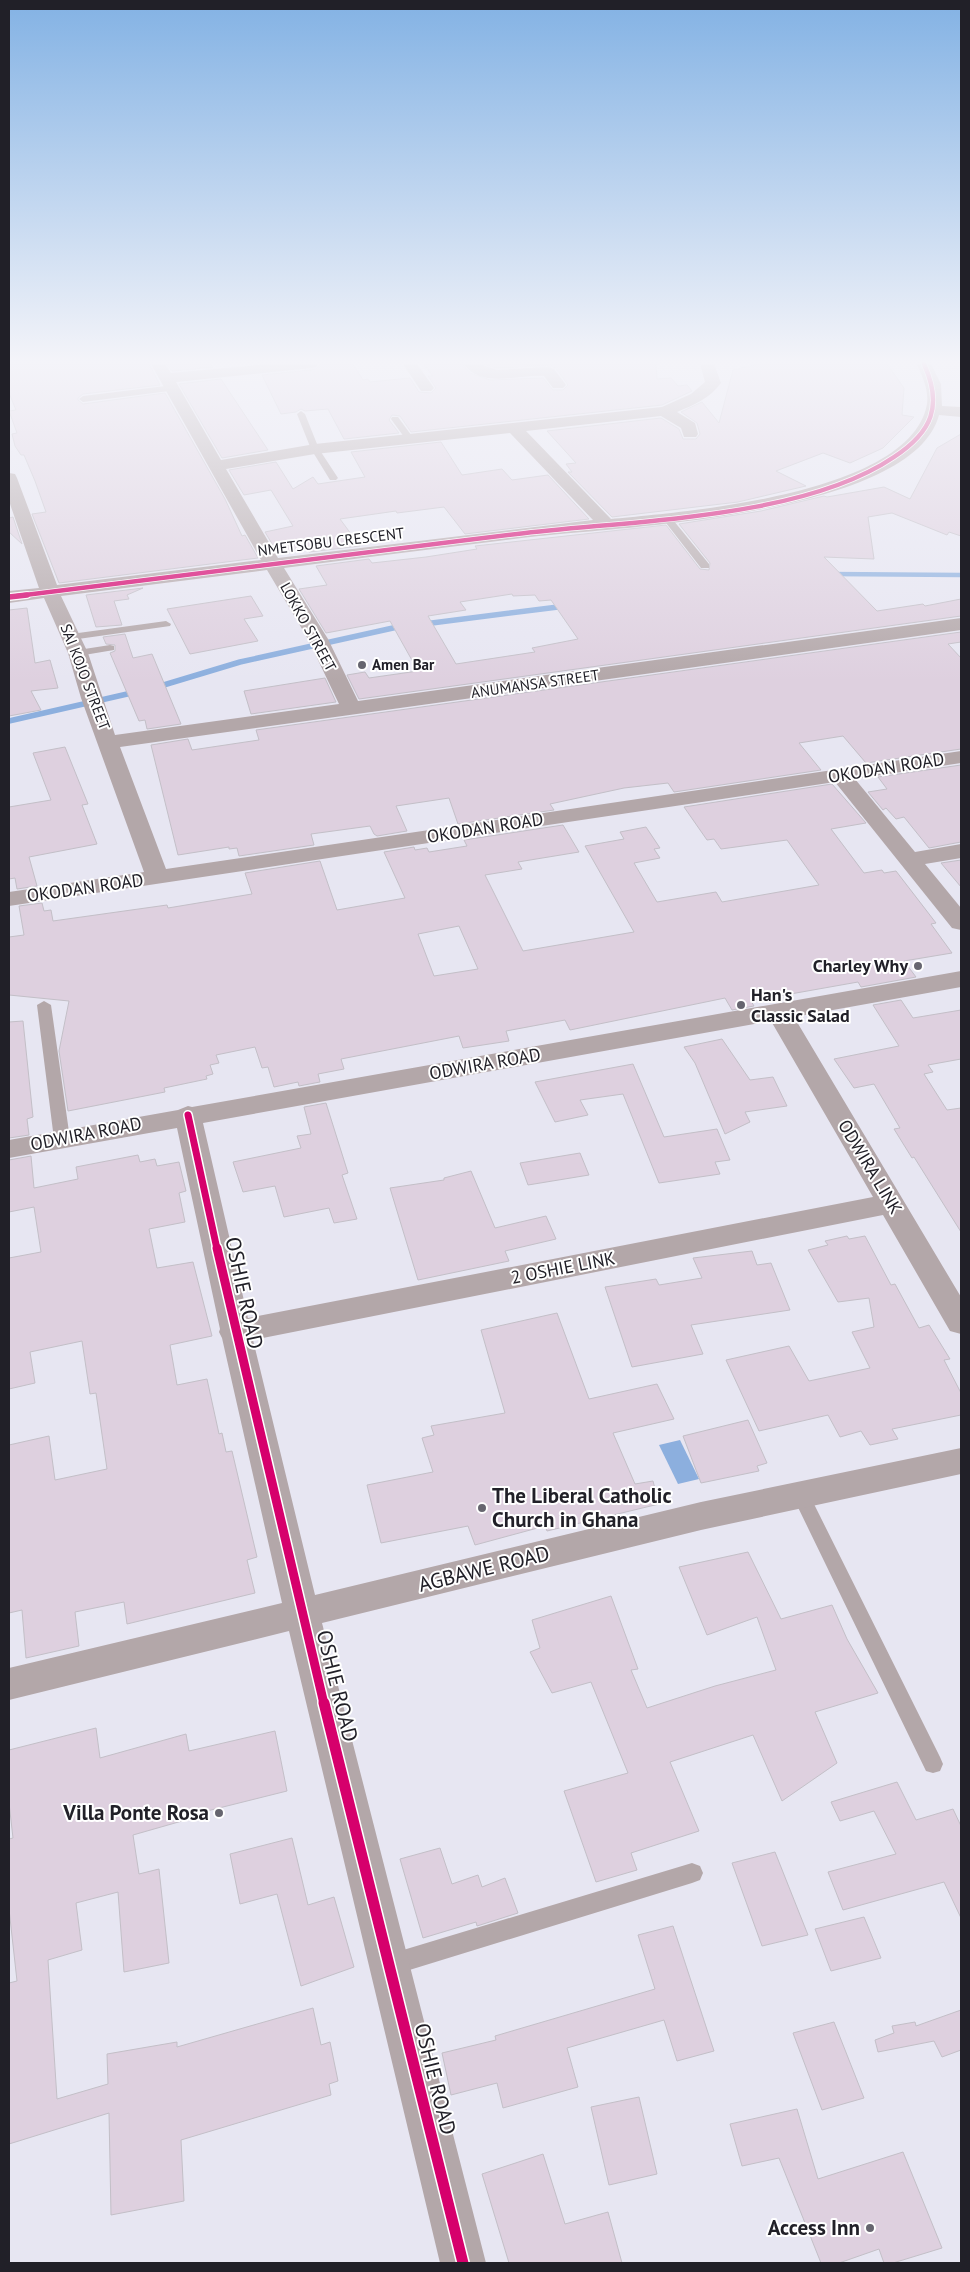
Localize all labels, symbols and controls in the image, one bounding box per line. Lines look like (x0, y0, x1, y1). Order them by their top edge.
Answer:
street label: NMETSOBU CRESCENT (257, 523, 406, 560)
street label: LOKKO STREET (276, 579, 341, 675)
street label: SAI KOJO STREET (57, 621, 115, 733)
place label: Amen Bar (372, 655, 435, 674)
marker: Amen Bar (356, 659, 368, 671)
street label: ANUMANSA STREET (470, 665, 601, 702)
street label: OKODAN ROAD (826, 747, 946, 788)
street label: OKODAN ROAD (425, 807, 545, 848)
street label: OKODAN ROAD (25, 868, 145, 907)
place label: Charley Why (813, 954, 908, 977)
marker: Charley Why (912, 960, 924, 972)
place label: Han's Classic Salad (751, 983, 850, 1027)
marker: Han's Classic Salad (735, 999, 747, 1011)
street label: ODWIRA ROAD (427, 1042, 542, 1085)
street label: ODWIRA ROAD (28, 1111, 143, 1156)
street label: ODWIRA LINK (833, 1115, 908, 1218)
street label: OSHIE ROAD (219, 1234, 270, 1351)
street label: 2 OSHIE LINK (509, 1246, 617, 1289)
place label: The Liberal Catholic Church in Ghana (492, 1482, 672, 1533)
marker: The Liberal Catholic Church in Ghana (476, 1502, 488, 1514)
street label: AGBAWE ROAD (415, 1539, 552, 1598)
street label: OSHIE ROAD (311, 1627, 364, 1744)
place label: Villa Ponte Rosa (62, 1799, 209, 1826)
marker: Villa Ponte Rosa (213, 1807, 225, 1819)
street label: OSHIE ROAD (409, 2020, 462, 2137)
place label: Access Inn (768, 2214, 860, 2241)
marker: Access Inn (864, 2222, 876, 2234)

